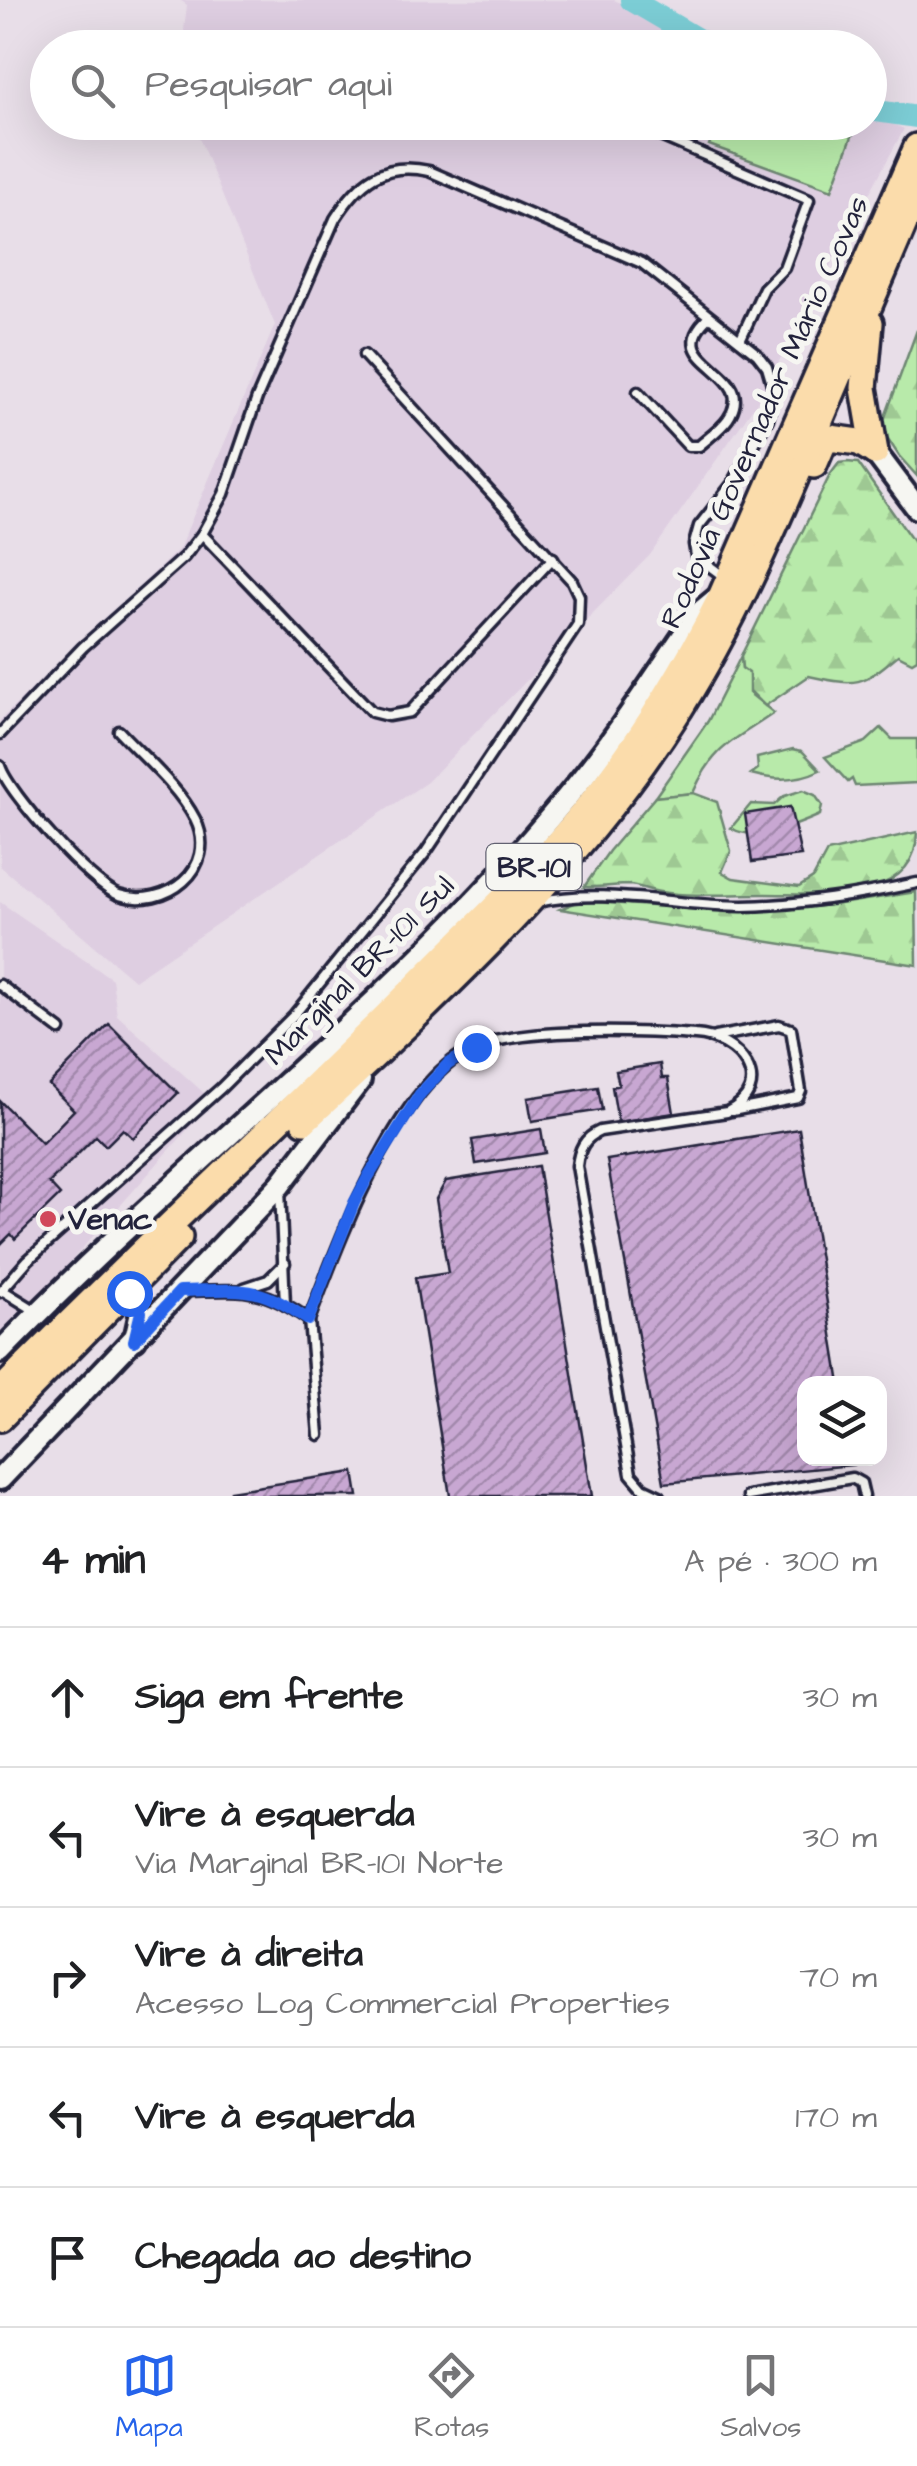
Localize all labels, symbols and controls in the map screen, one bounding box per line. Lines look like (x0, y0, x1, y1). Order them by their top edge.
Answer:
search box (30, 30, 887, 140)
icon: search (65, 58, 120, 113)
text: Pesquisar aqui (145, 59, 392, 111)
street label: Rodovia Governador Mário Covas (650, 190, 879, 635)
road number: BR-101 (486, 844, 582, 890)
street label: Marginal BR-101 Sul (255, 866, 465, 1076)
route end (454, 1025, 500, 1071)
place label: Venac (67, 1199, 152, 1241)
marker: Venac (37, 1208, 59, 1230)
route start (107, 1271, 153, 1317)
map controls (797, 1376, 887, 1466)
button: layers (797, 1376, 887, 1466)
text: 4 min (40, 1532, 145, 1590)
text: A pé · 300 m (684, 1539, 877, 1584)
icon: ahead (40, 1670, 95, 1725)
text: Siga em frente (135, 1671, 404, 1723)
text: 30 m (803, 1675, 877, 1720)
text: Vire à esquerda (135, 1789, 415, 1841)
icon: left (40, 1810, 95, 1865)
text: 30 m (803, 1815, 877, 1860)
text: Via Marginal BR-101 Norte (135, 1841, 504, 1886)
text: Vire à direita (135, 1929, 363, 1981)
icon: right (40, 1950, 95, 2005)
text: 70 m (799, 1955, 877, 2000)
text: Acesso Log Commercial Properties (135, 1981, 670, 2026)
icon: left (40, 2090, 95, 2145)
text: Vire à esquerda (135, 2091, 415, 2143)
text: 170 m (795, 2095, 877, 2140)
icon: arrive (40, 2230, 95, 2285)
text: Chegada ao destino (135, 2231, 471, 2283)
tab: Mapa (116, 2348, 183, 2447)
tab: Rotas (414, 2348, 489, 2447)
tab: Salvos (720, 2348, 801, 2447)

